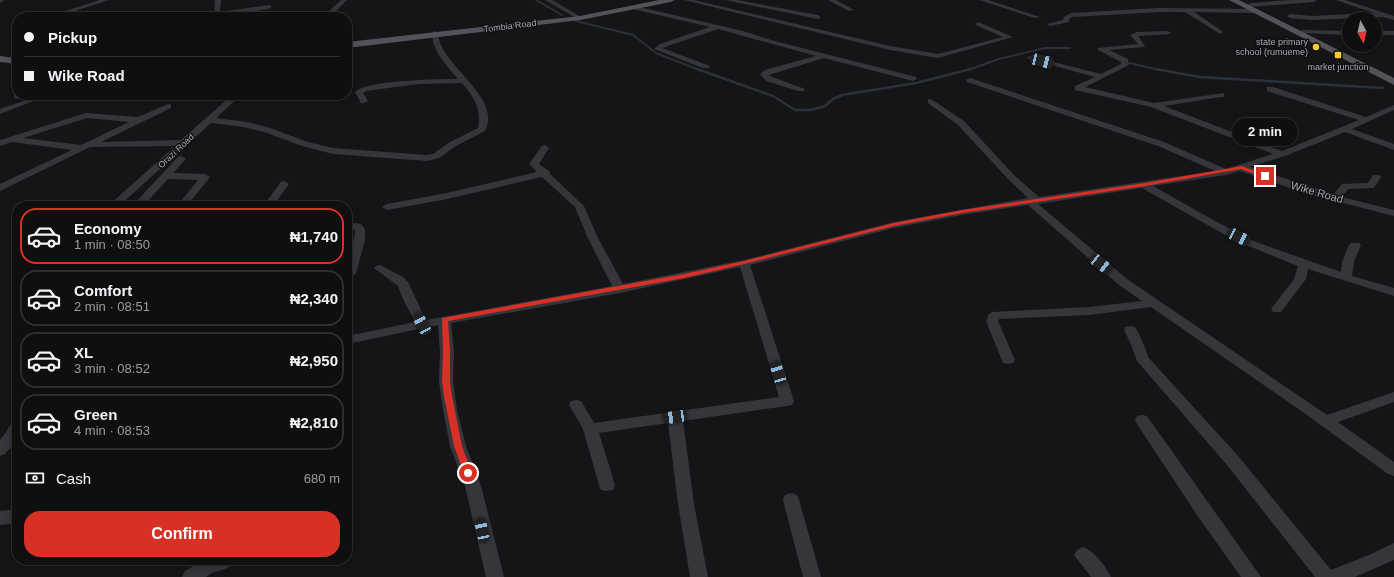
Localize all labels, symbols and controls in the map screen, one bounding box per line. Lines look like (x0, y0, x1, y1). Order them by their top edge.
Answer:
north arrow (1342, 12, 1382, 52)
map controls (1342, 12, 1382, 52)
street label: Tombia Road (483, 18, 537, 34)
text: Pickup (48, 29, 97, 46)
place label: state primary school (rumueme) (1235, 37, 1308, 57)
marker: state primary school (rumueme) (1311, 42, 1321, 52)
marker: market junction (1333, 50, 1343, 60)
car (1029, 52, 1055, 70)
place label: market junction (1307, 62, 1369, 72)
text: Wike Road (48, 67, 125, 84)
callout: 2 min (1232, 118, 1298, 146)
text: 2 min (1248, 124, 1282, 139)
street label: Orazi Road (156, 132, 196, 170)
route end (1256, 167, 1274, 185)
street label: Wike Road (1289, 179, 1345, 205)
icon: car (26, 218, 62, 254)
text: Economy (74, 220, 142, 237)
car (1226, 226, 1252, 248)
text: ₦1,740 (290, 228, 338, 245)
text: 1 min · 08:50 (74, 237, 150, 252)
car (1088, 252, 1114, 276)
icon: car (26, 280, 62, 316)
text: Comfort (74, 282, 132, 299)
text: ₦2,340 (290, 290, 338, 307)
text: 2 min · 08:51 (74, 299, 150, 314)
car (411, 311, 433, 337)
icon: car (26, 342, 62, 378)
text: XL (74, 344, 93, 361)
text: ₦2,950 (290, 352, 338, 369)
car (769, 360, 787, 386)
text: 3 min · 08:52 (74, 361, 150, 376)
icon: car (26, 404, 62, 440)
text: Green (74, 406, 117, 423)
car (662, 409, 688, 425)
text: ₦2,810 (290, 414, 338, 431)
text: 4 min · 08:53 (74, 423, 150, 438)
route start (459, 464, 477, 482)
icon: cash (24, 467, 46, 489)
text: Cash (56, 470, 91, 487)
text: 680 m (304, 471, 340, 486)
button: Confirm (24, 511, 340, 557)
car (474, 517, 490, 543)

